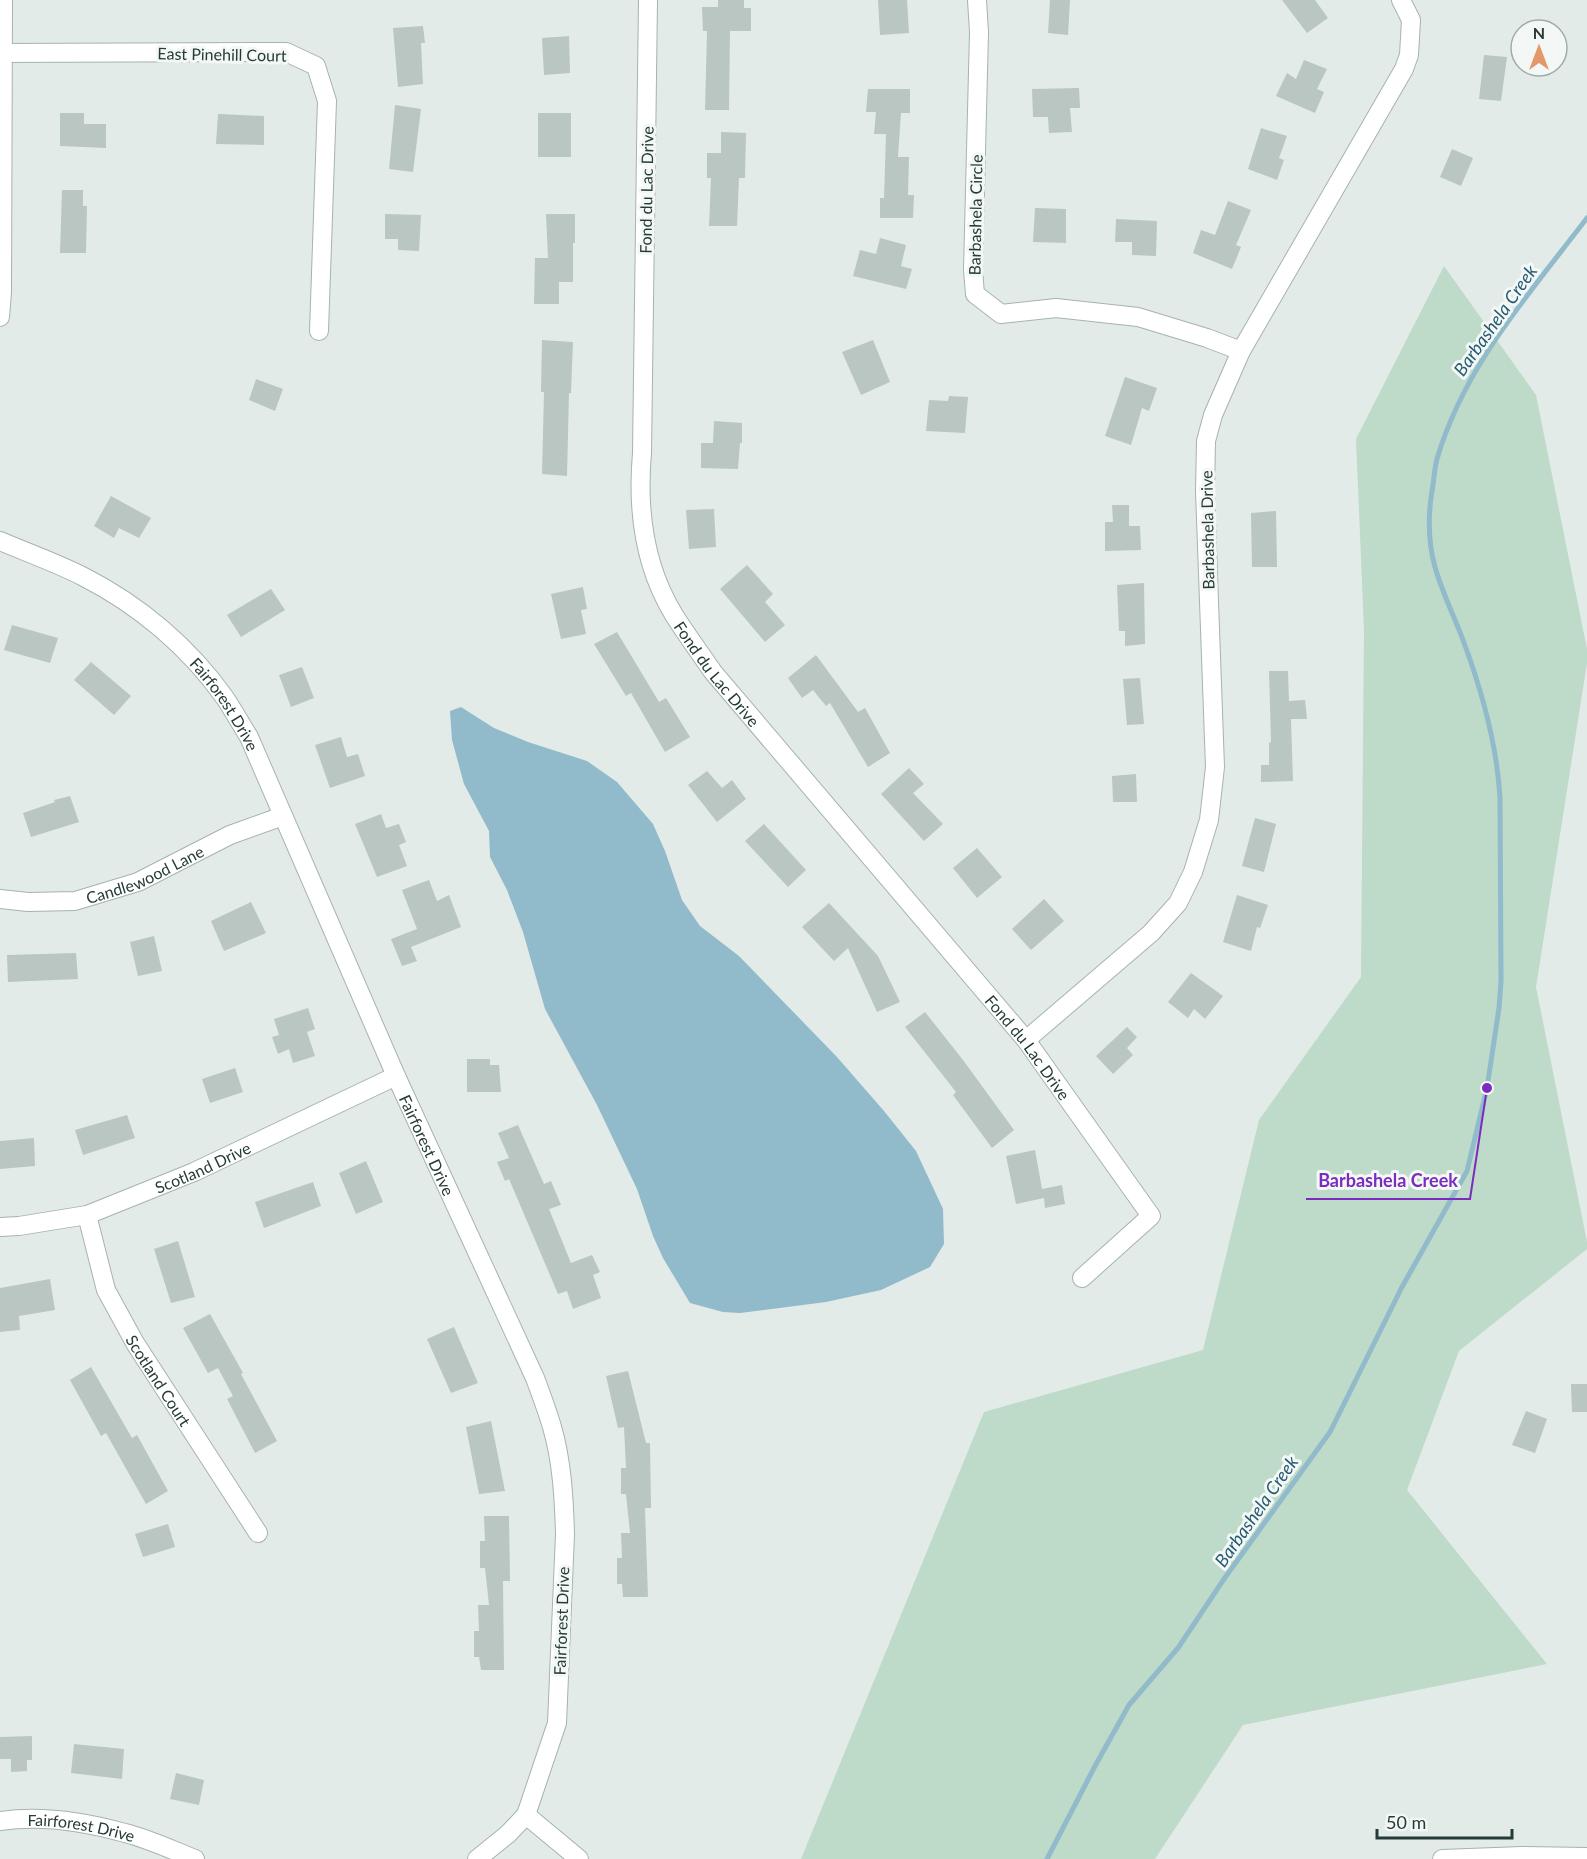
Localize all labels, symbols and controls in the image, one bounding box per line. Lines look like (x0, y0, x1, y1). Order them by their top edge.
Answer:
north arrow (1509, 18, 1569, 78)
text: N (1533, 23, 1545, 42)
street label: East Pinehill Court (157, 43, 287, 65)
street label: Fond du Lac Drive (635, 126, 657, 254)
street label: Barbashela Circle (964, 154, 986, 276)
water label: Barbashela Creek (1449, 260, 1542, 380)
street label: Barbashela Drive (1196, 470, 1218, 590)
street label: Fond du Lac Drive (671, 617, 764, 730)
street label: Fairforest Drive (187, 653, 263, 753)
street label: Candlewood Lane (84, 841, 206, 907)
street label: Fond du Lac Drive (982, 990, 1075, 1103)
street label: Fairforest Drive (396, 1091, 459, 1198)
street label: Scotland Drive (152, 1137, 253, 1196)
callout: Barbashela Creek (1306, 1163, 1470, 1199)
text: Barbashela Creek (1318, 1169, 1458, 1191)
street label: Scotland Court (123, 1331, 196, 1429)
water label: Barbashela Creek (1210, 1451, 1303, 1571)
street label: Fairforest Drive (550, 1566, 572, 1676)
scale bar (1377, 1802, 1512, 1840)
street label: Fairforest Drive (27, 1809, 137, 1845)
text: 50 m (1386, 1811, 1426, 1833)

